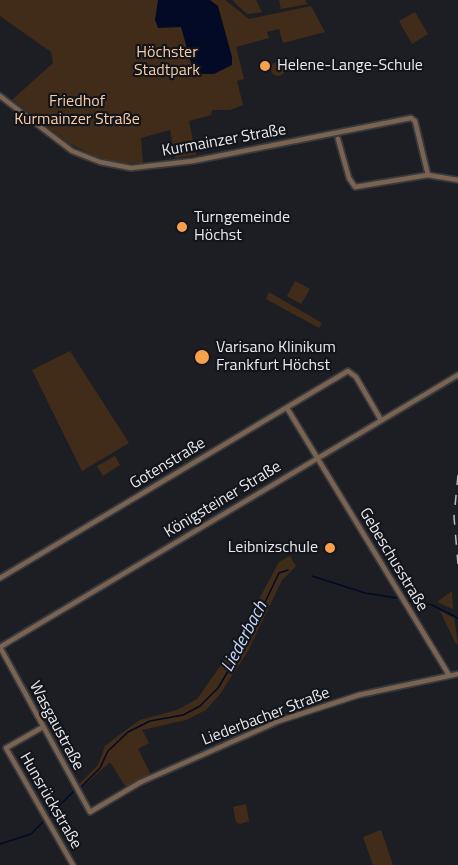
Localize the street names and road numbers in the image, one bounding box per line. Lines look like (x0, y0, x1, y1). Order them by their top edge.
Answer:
street label: Kurmainzer Straße (160, 121, 288, 161)
street label: Gotenstraße (127, 434, 209, 494)
street label: Königsteiner Straße (161, 458, 285, 542)
street label: Gebeschusstraße (355, 505, 431, 615)
street label: Wasgaustraße (25, 678, 87, 774)
street label: Liederbacher Straße (199, 684, 333, 750)
street label: Hunsrückstraße (15, 749, 85, 853)

